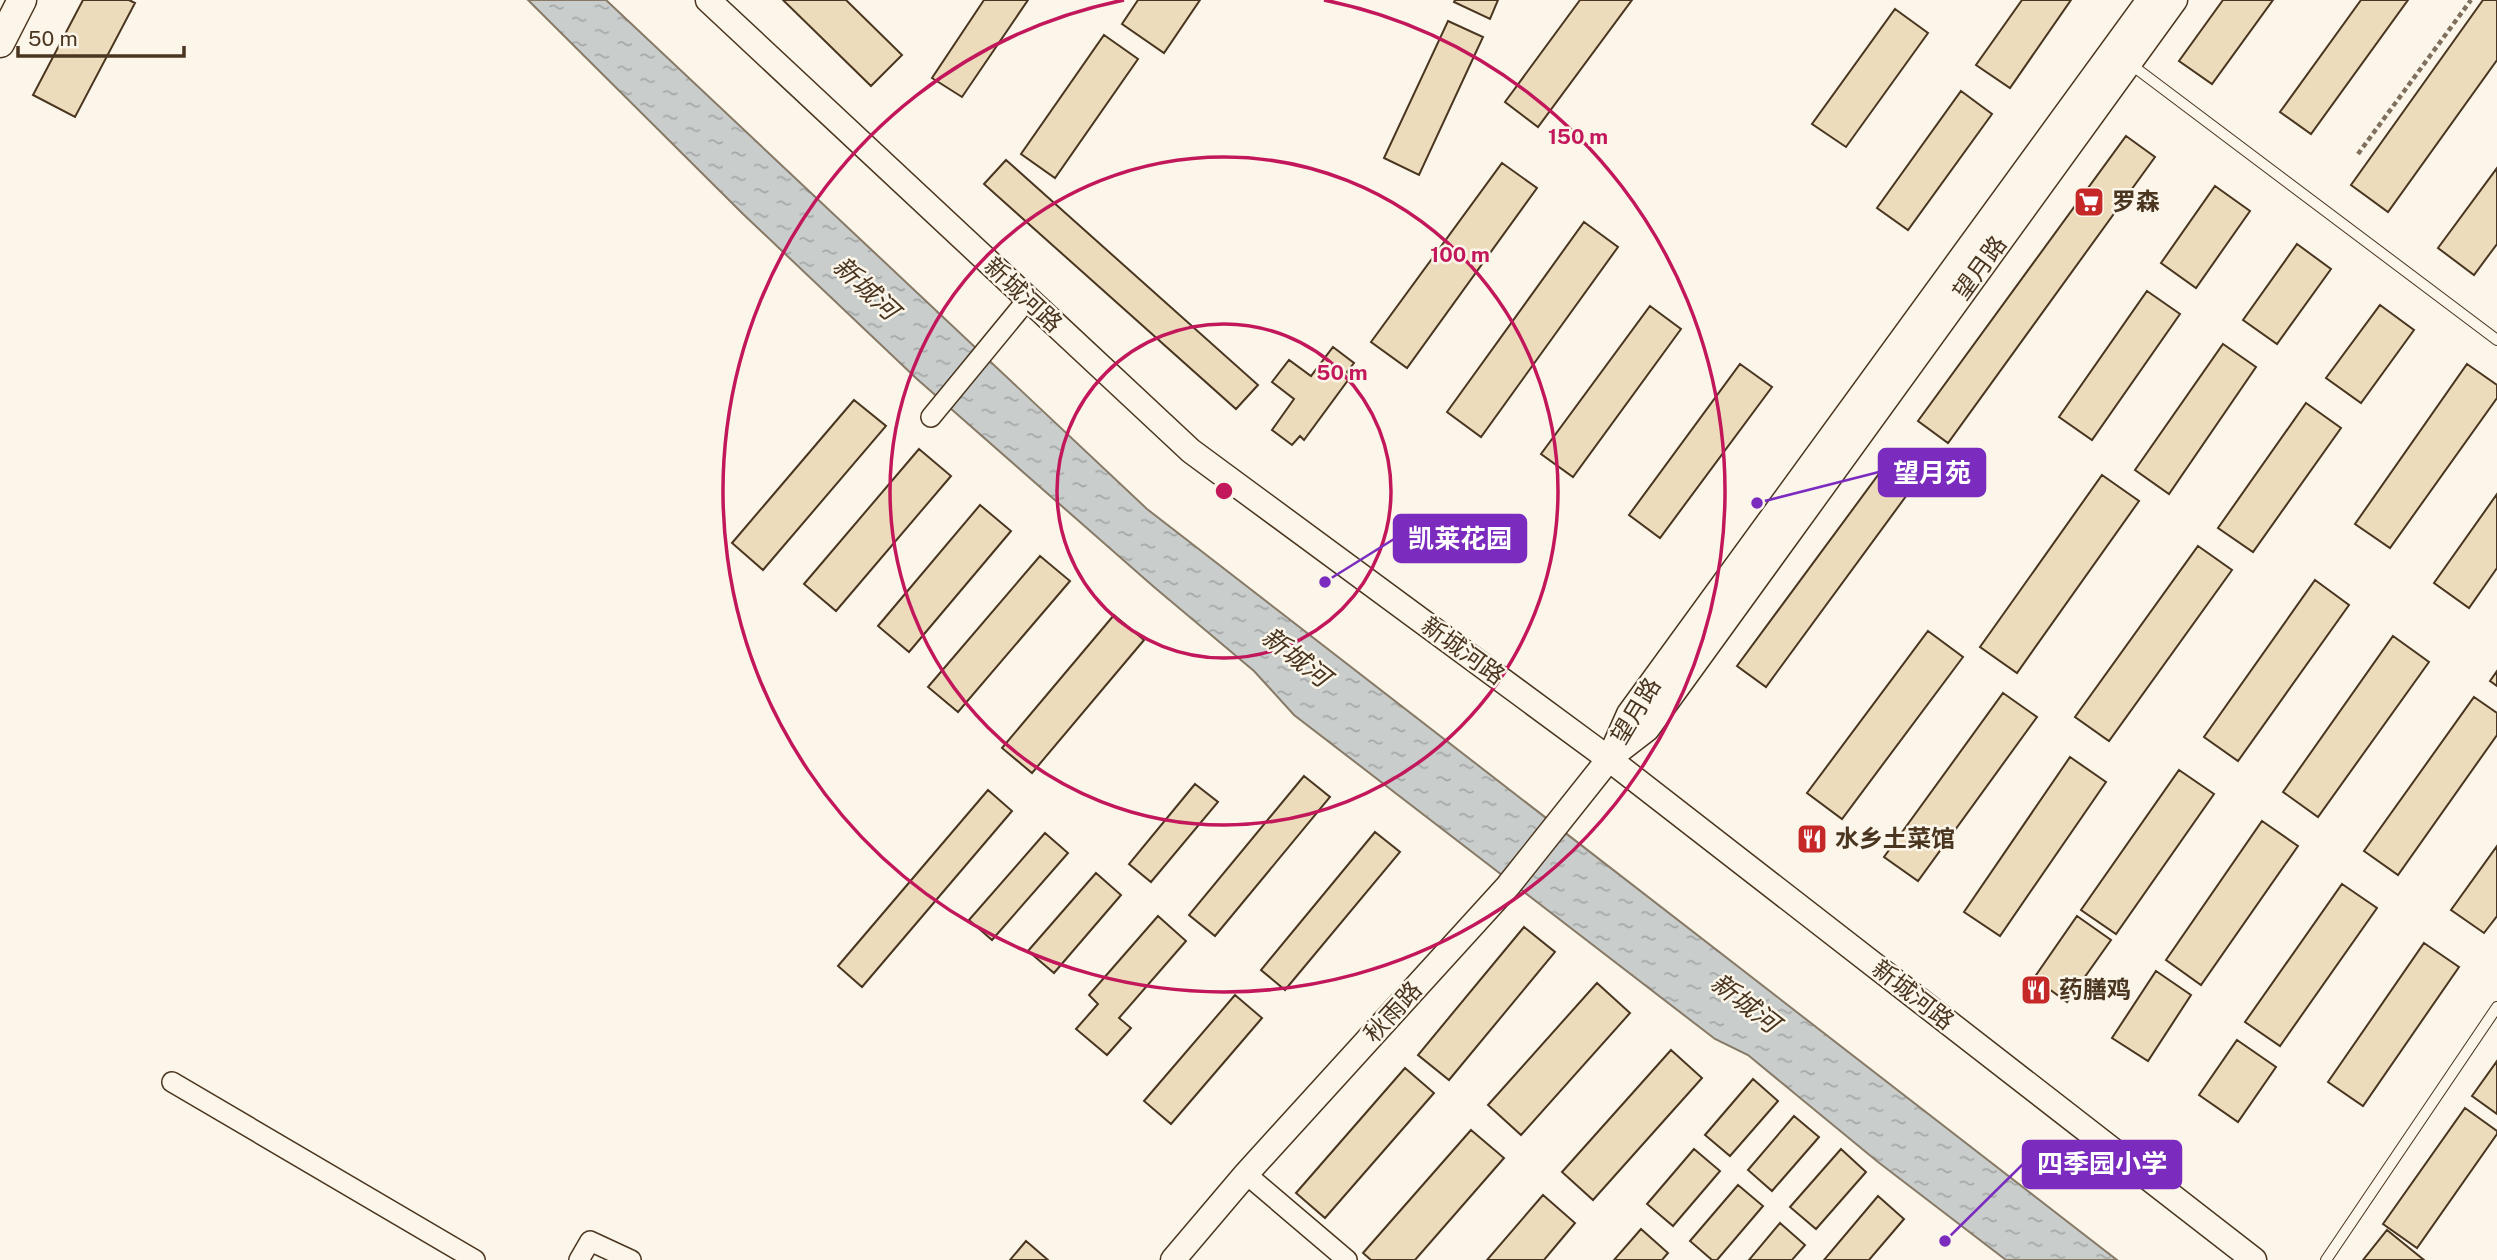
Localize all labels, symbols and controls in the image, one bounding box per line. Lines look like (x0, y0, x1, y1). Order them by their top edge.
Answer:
scale bar (18, 14, 184, 58)
text: 50 m (28, 26, 78, 51)
text: 150 m (1548, 124, 1608, 149)
supermarket icon: 罗森 (2072, 185, 2106, 219)
place label: 罗森 (2112, 187, 2160, 215)
street label: 望月路 (1947, 230, 2012, 305)
text: 100 m (1430, 242, 1490, 267)
water label: 新城河 (827, 250, 909, 329)
street label: 新城河路 (979, 251, 1068, 337)
text: 50 m (1316, 360, 1368, 385)
callout: 望月苑 (1879, 449, 1985, 496)
text: 望月苑 (1893, 457, 1971, 488)
centre of rings (1212, 479, 1236, 503)
callout: 凯莱花园 (1394, 515, 1526, 562)
text: 凯莱花园 (1408, 523, 1512, 554)
street label: 新城河路 (1417, 611, 1511, 690)
water label: 新城河 (1256, 620, 1341, 696)
street label: 望月路 (1605, 672, 1666, 749)
restaurant icon: 水乡土菜馆 (1795, 822, 1829, 856)
place label: 水乡土菜馆 (1835, 824, 1955, 852)
street label: 新城河路 (1867, 954, 1960, 1035)
water label: 新城河 (1705, 966, 1790, 1042)
restaurant icon: 药膳鸡 (2019, 973, 2053, 1007)
street label: 秋雨路 (1358, 975, 1427, 1047)
place label: 药膳鸡 (2059, 975, 2131, 1003)
callout: 四季园小学 (2023, 1141, 2181, 1188)
text: 四季园小学 (2037, 1148, 2167, 1179)

